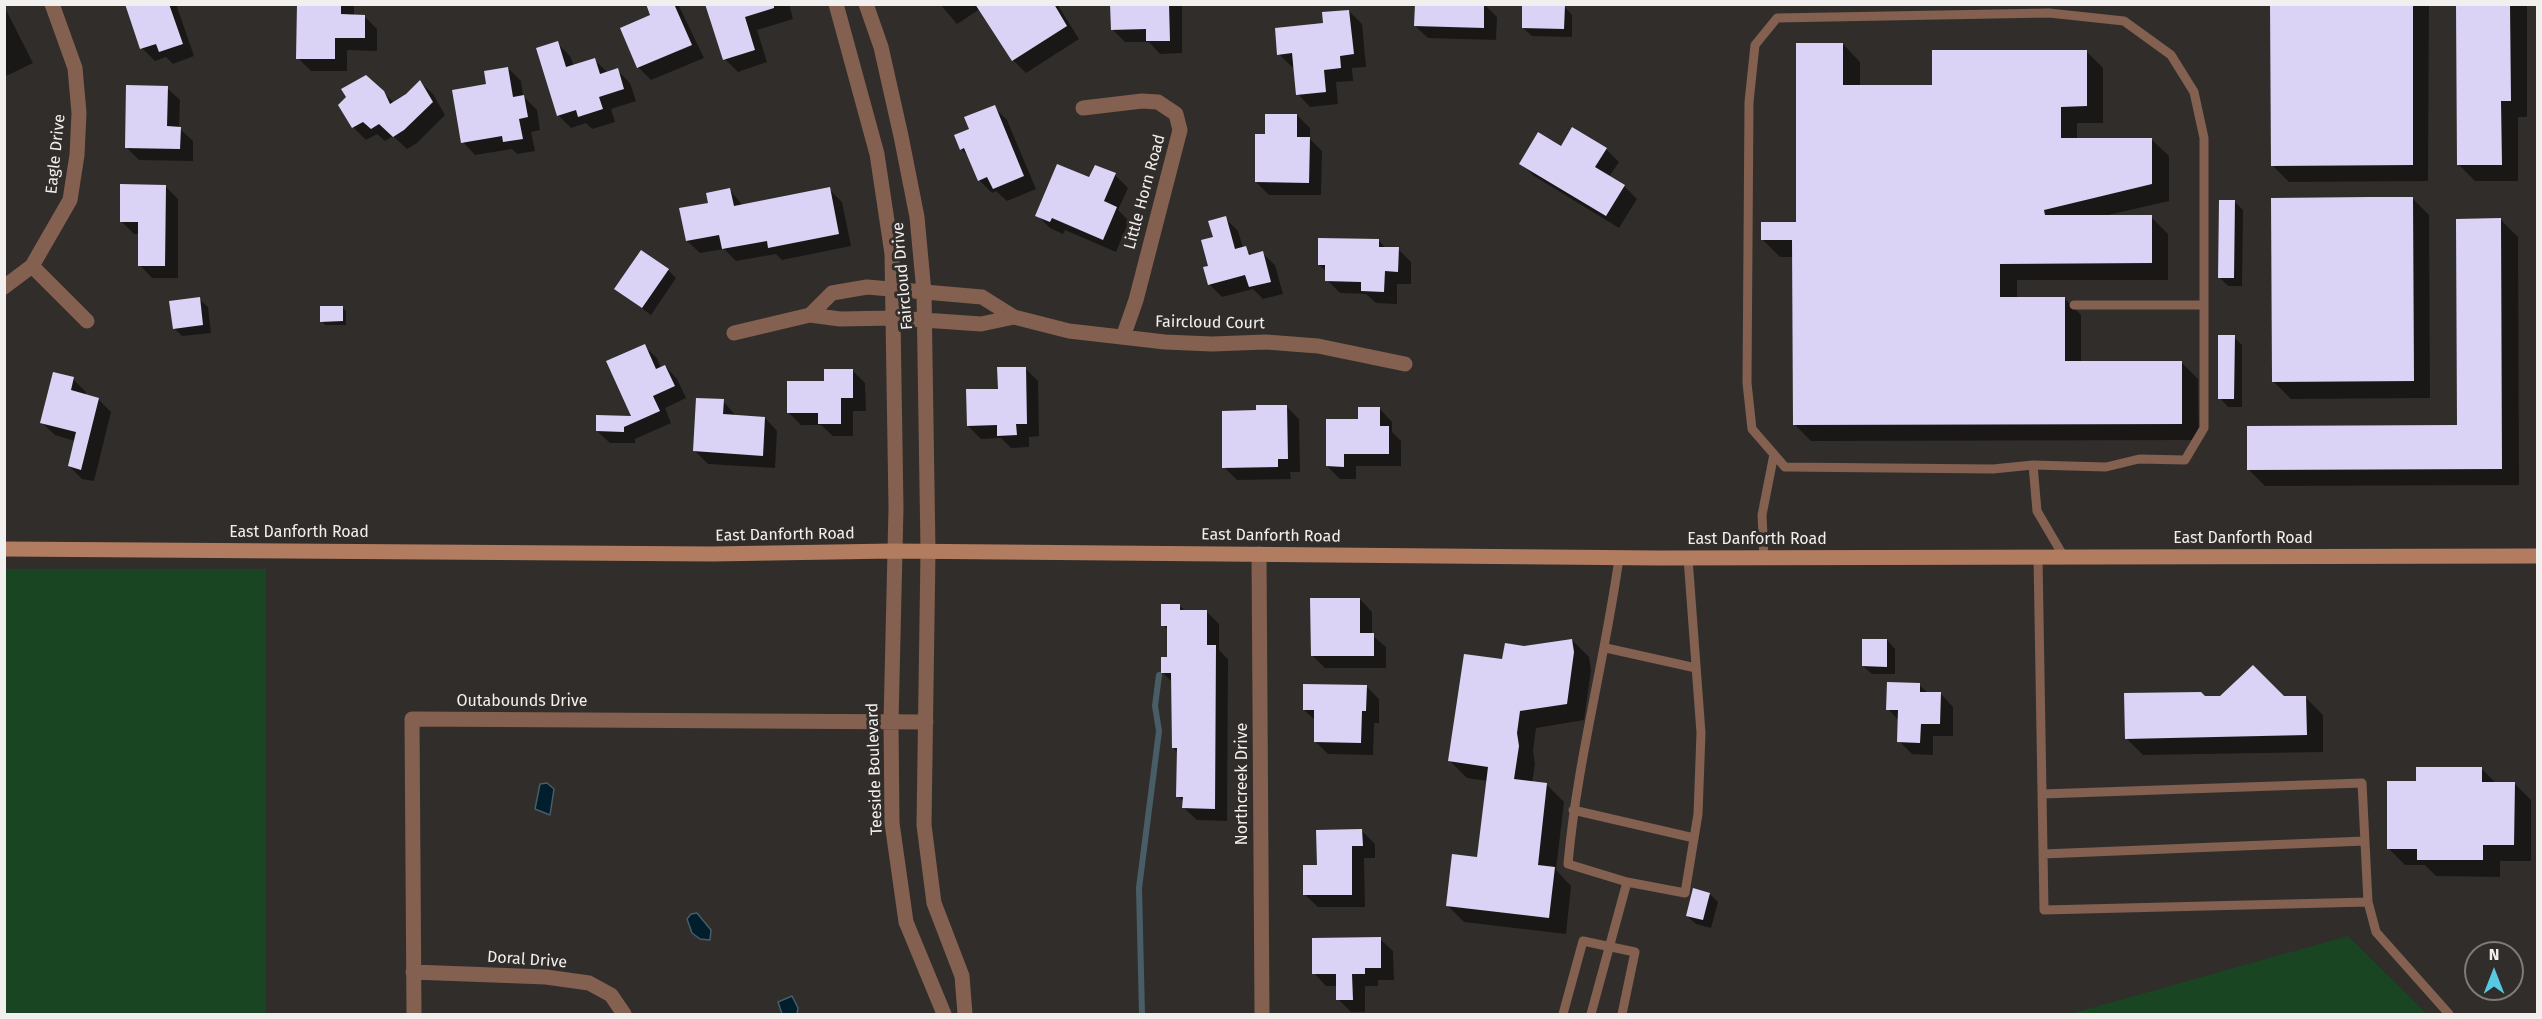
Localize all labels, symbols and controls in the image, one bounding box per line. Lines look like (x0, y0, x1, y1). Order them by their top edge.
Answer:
street label: Eagle Drive (42, 113, 70, 195)
street label: Little Horn Road (1120, 132, 1170, 252)
street label: Faircloud Drive (889, 221, 917, 331)
street label: Faircloud Court (1155, 312, 1265, 334)
street label: East Danforth Road (229, 523, 369, 543)
street label: East Danforth Road (715, 524, 855, 546)
street label: East Danforth Road (1201, 525, 1341, 547)
street label: East Danforth Road (2173, 529, 2313, 549)
street label: East Danforth Road (1687, 530, 1827, 550)
street label: Outabounds Drive (456, 692, 588, 712)
street label: Teeside Boulevard (863, 702, 887, 836)
street label: Northcreek Drive (1233, 723, 1253, 845)
north arrow (2464, 941, 2524, 1001)
text: N (2489, 945, 2499, 964)
street label: Doral Drive (486, 948, 568, 972)

